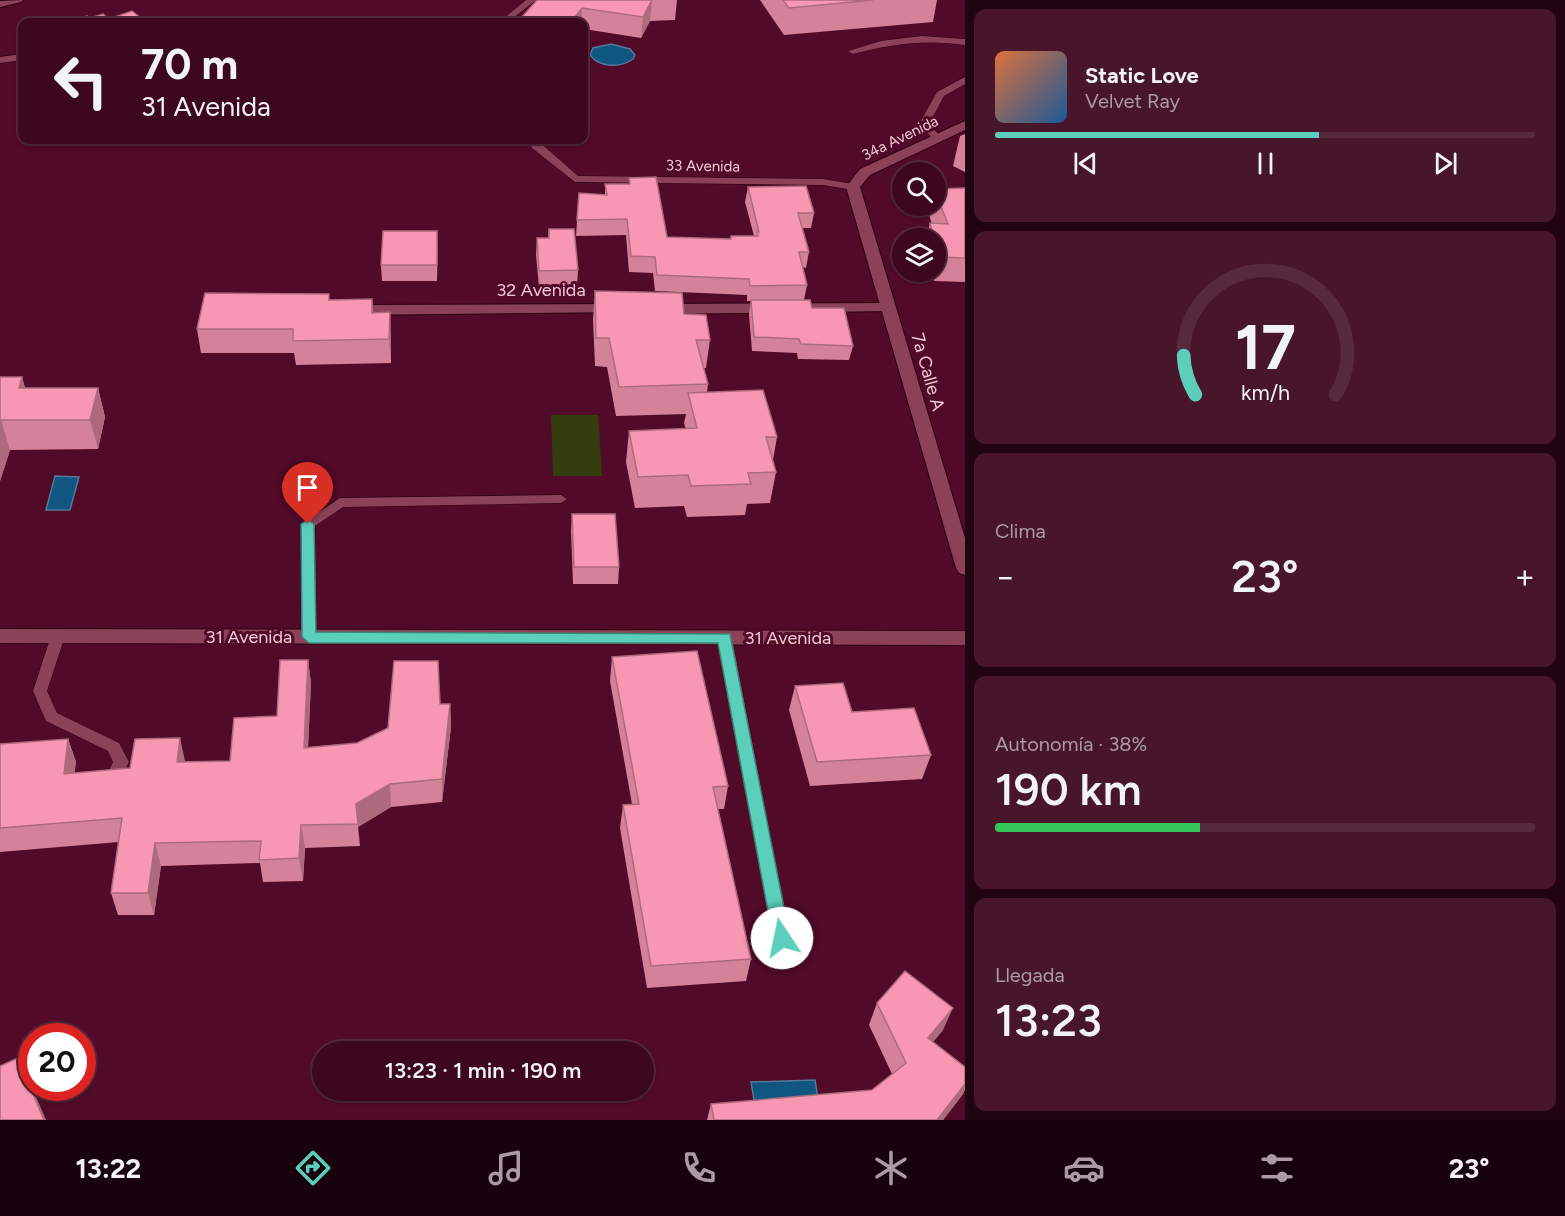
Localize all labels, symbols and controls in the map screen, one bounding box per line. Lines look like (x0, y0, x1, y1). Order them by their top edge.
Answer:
text: 70 m (141, 39, 238, 90)
icon: left (42, 42, 120, 120)
text: Static Love (1085, 62, 1199, 89)
text: Velvet Ray (1085, 89, 1180, 113)
text: 31 Avenida (141, 90, 271, 123)
street label: 34a Avenida (859, 112, 941, 164)
icon: previous (1069, 147, 1102, 180)
icon: pause (1249, 147, 1282, 180)
icon: next (1429, 147, 1462, 180)
street label: 33 Avenida (666, 156, 740, 176)
map controls (892, 162, 946, 282)
button: search (892, 162, 946, 216)
button: layers (892, 228, 946, 282)
street label: 32 Avenida (496, 279, 586, 301)
text: 17 (1234, 310, 1296, 385)
street label: 7a Calle A (906, 331, 950, 413)
text: km/h (1241, 380, 1289, 405)
pin (282, 462, 333, 524)
icon: arrive (291, 471, 324, 504)
text: Clima (995, 519, 1046, 543)
text: 23° (1231, 549, 1299, 603)
text: − (995, 557, 1016, 596)
text: + (1514, 557, 1535, 596)
street label: 31 Avenida (206, 626, 292, 648)
street label: 31 Avenida (745, 627, 831, 649)
text: Autonomía · 38% (995, 732, 1147, 756)
text: 190 km (995, 762, 1142, 816)
position arrow (750, 906, 814, 970)
text: Llegada (995, 963, 1065, 987)
text: 13:23 (995, 993, 1102, 1047)
speed limit sign: 20 (18, 1023, 96, 1101)
text: 13:23 · 1 min · 190 m (385, 1057, 581, 1084)
icon: directions (292, 1147, 334, 1189)
icon: music (485, 1147, 527, 1189)
icon: phone (678, 1147, 720, 1189)
icon: climate (870, 1147, 912, 1189)
icon: car (1063, 1147, 1105, 1189)
icon: filters (1256, 1147, 1298, 1189)
text: 13:22 (75, 1152, 141, 1185)
text: 23° (1449, 1152, 1490, 1185)

